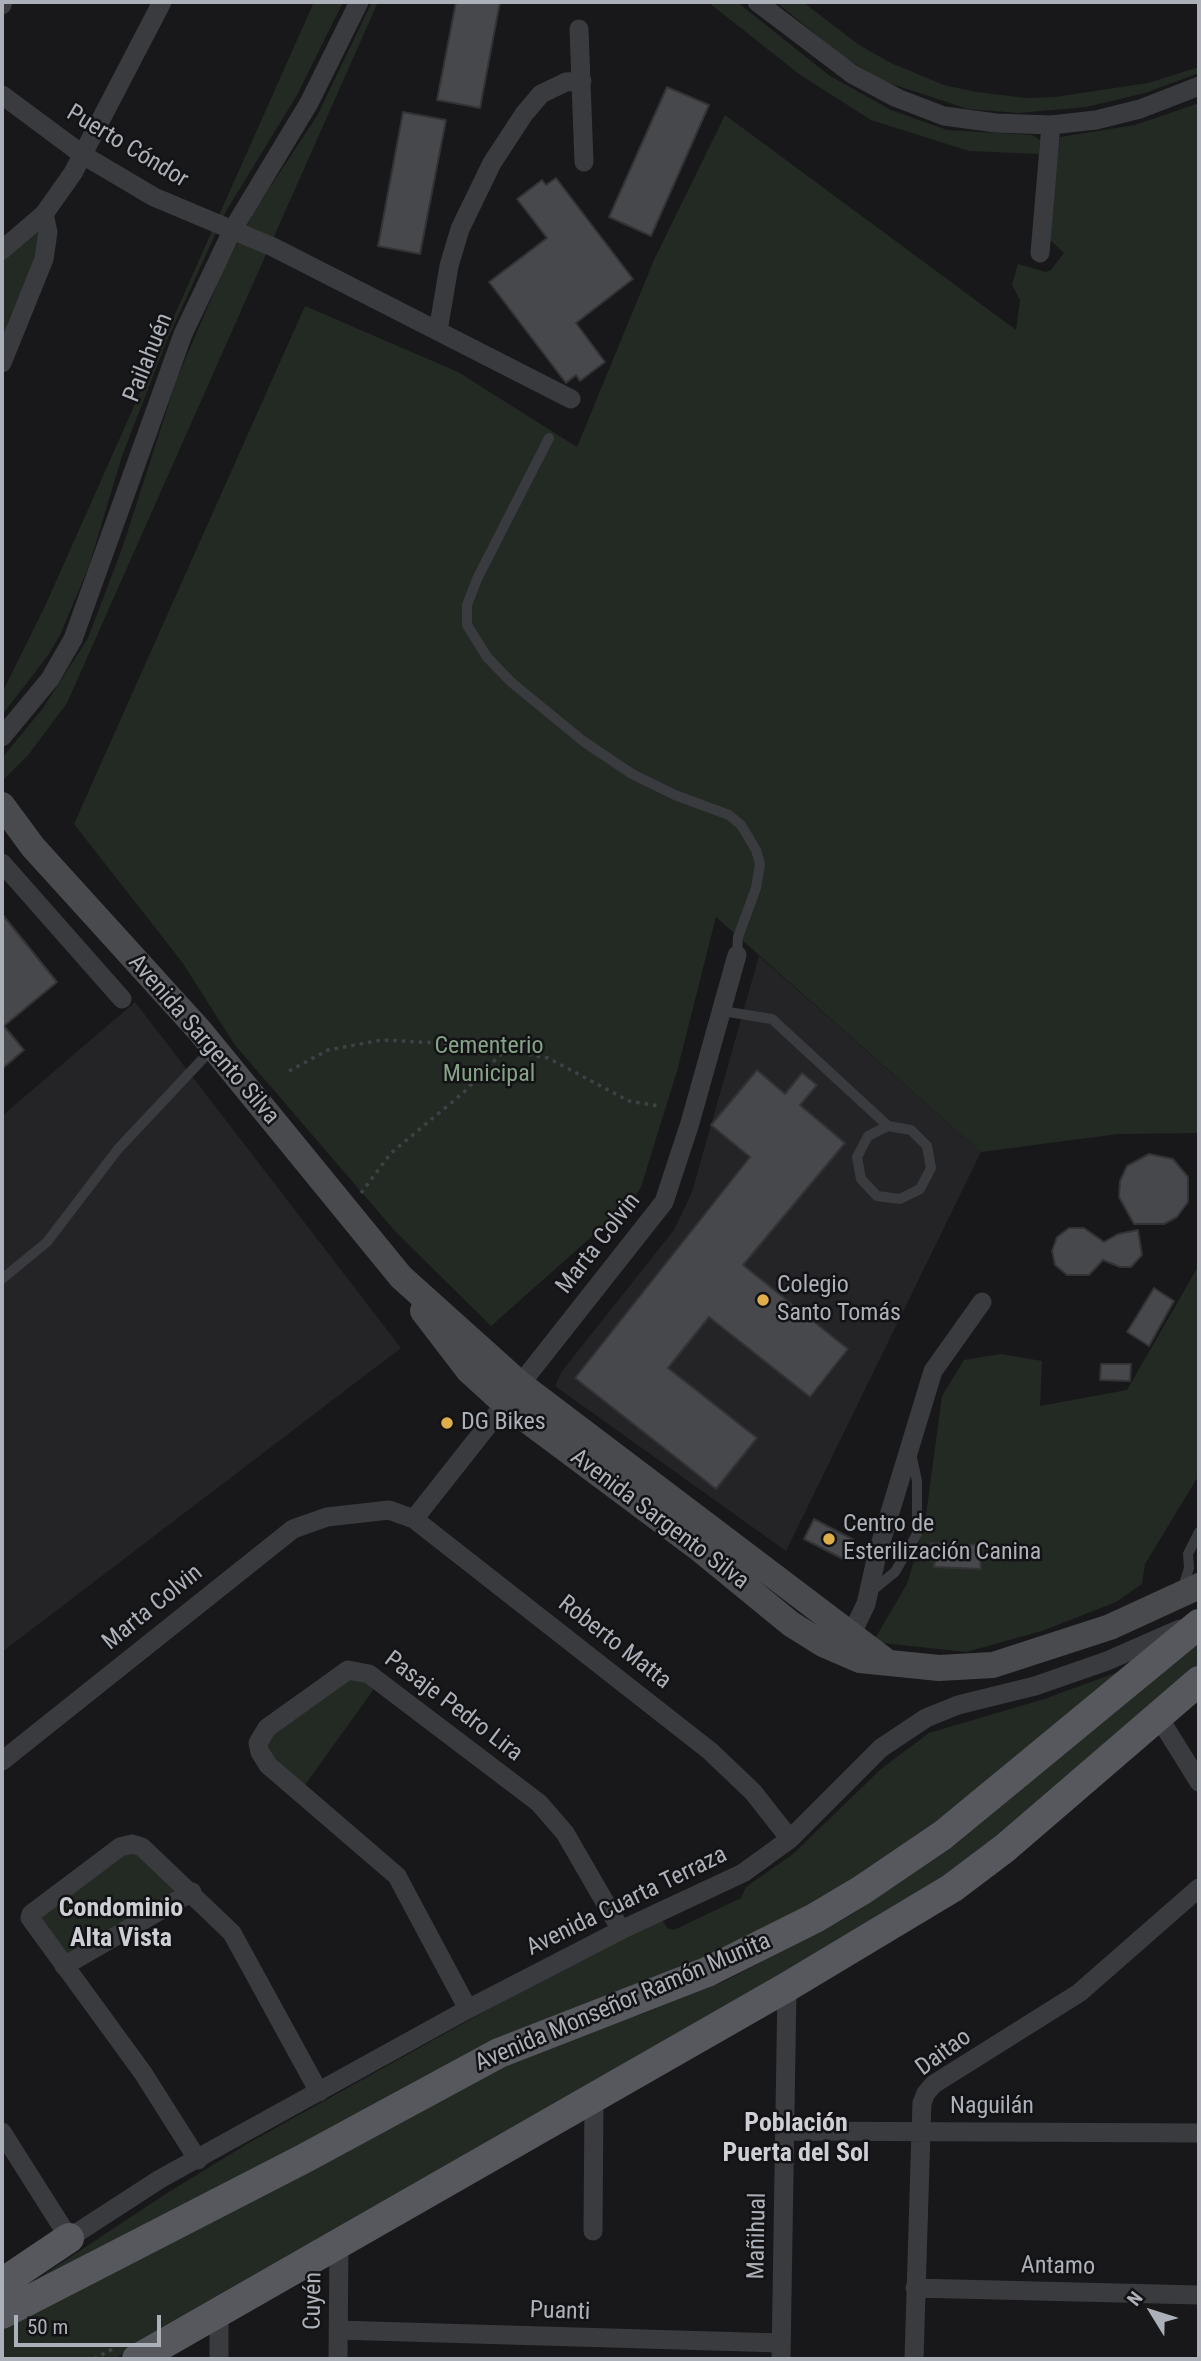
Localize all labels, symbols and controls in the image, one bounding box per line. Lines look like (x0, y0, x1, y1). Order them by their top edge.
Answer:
street label: Puerto Cóndor (61, 99, 193, 195)
street label: Pailahuén (118, 309, 180, 407)
street label: Avenida Sargento Silva (121, 949, 285, 1131)
park label: Cementerio Municipal (434, 1033, 544, 1089)
street label: Marta Colvin (551, 1188, 647, 1300)
place label: Colegio Santo Tomás (777, 1272, 901, 1328)
marker: Colegio Santo Tomás (755, 1292, 771, 1308)
place label: DG Bikes (461, 1409, 546, 1437)
marker: DG Bikes (439, 1415, 455, 1431)
street label: Avenida Sargento Silva (564, 1444, 754, 1596)
place label: Centro de Esterilización Canina (843, 1511, 1041, 1567)
marker: Centro de Esterilización Canina (821, 1531, 837, 1547)
street label: Marta Colvin (97, 1559, 209, 1657)
street label: Roberto Matta (552, 1590, 676, 1696)
street label: Pasaje Pedro Lira (378, 1646, 528, 1768)
street label: Avenida Cuarta Terraza (522, 1841, 732, 1963)
district label: Condominio Alta Vista (59, 1893, 183, 1954)
street label: Avenida Monseñor Ramón Munita (471, 1928, 775, 2078)
street label: Daitao (911, 2023, 977, 2083)
street label: Naguilán (950, 2093, 1034, 2121)
district label: Población Puerta del Sol (723, 2108, 869, 2170)
street label: Mañihual (743, 2192, 773, 2280)
street label: Antamo (1021, 2252, 1095, 2282)
street label: Cuyén (299, 2272, 329, 2330)
north arrow (1117, 2277, 1187, 2347)
text: N (1122, 2287, 1148, 2310)
street label: Puanti (529, 2297, 591, 2327)
scale bar (18, 2302, 164, 2346)
text: 50 m (27, 2315, 68, 2339)

